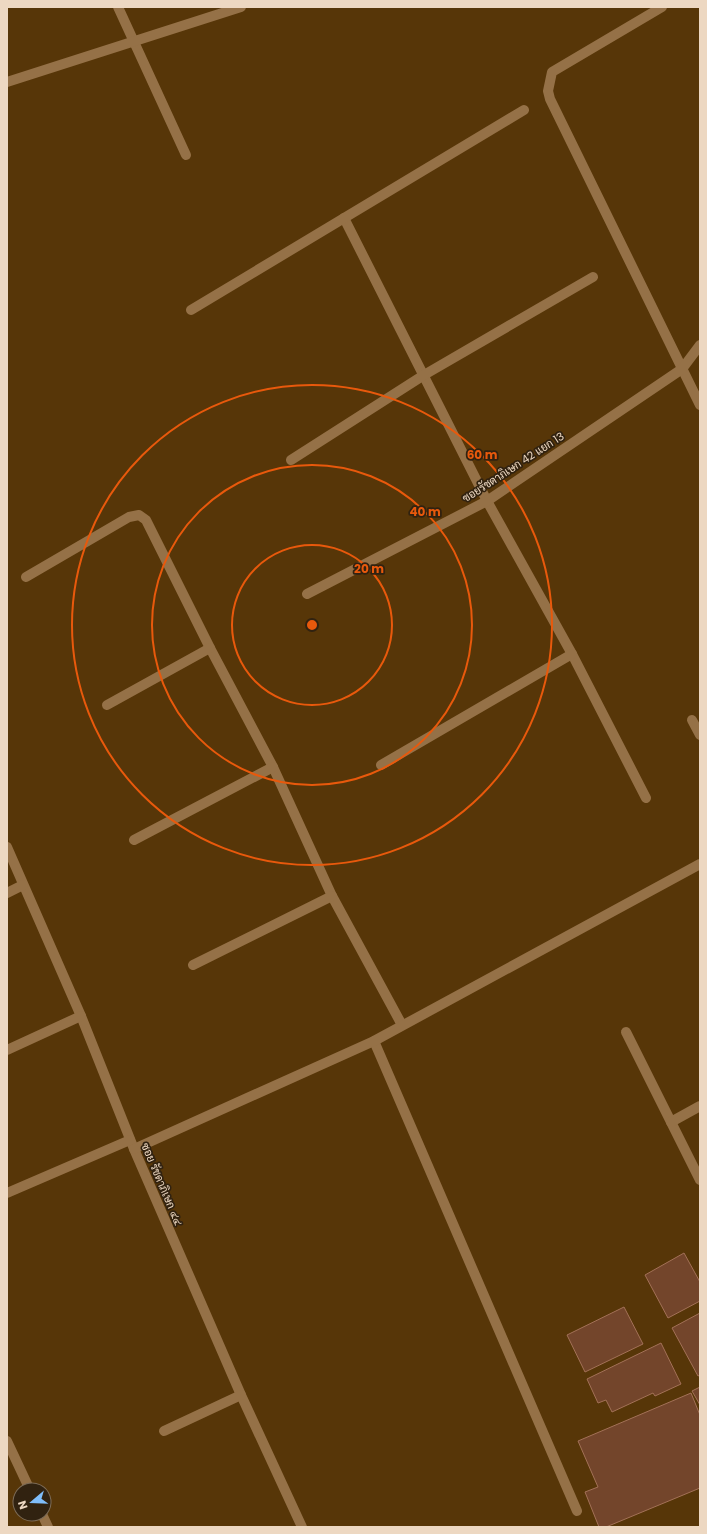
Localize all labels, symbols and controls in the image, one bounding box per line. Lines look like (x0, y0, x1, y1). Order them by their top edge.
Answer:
street label: ซอยรัชดาภิเษก 42 แยก 13 (459, 428, 567, 506)
text: 60 m (467, 446, 498, 463)
text: 40 m (409, 503, 441, 520)
text: 20 m (354, 560, 384, 577)
centre of rings (305, 618, 319, 632)
street label: ซอย รัชดาภิเษก ๔๔ (137, 1140, 187, 1228)
north arrow (12, 1482, 52, 1522)
text: N (14, 1499, 31, 1512)

